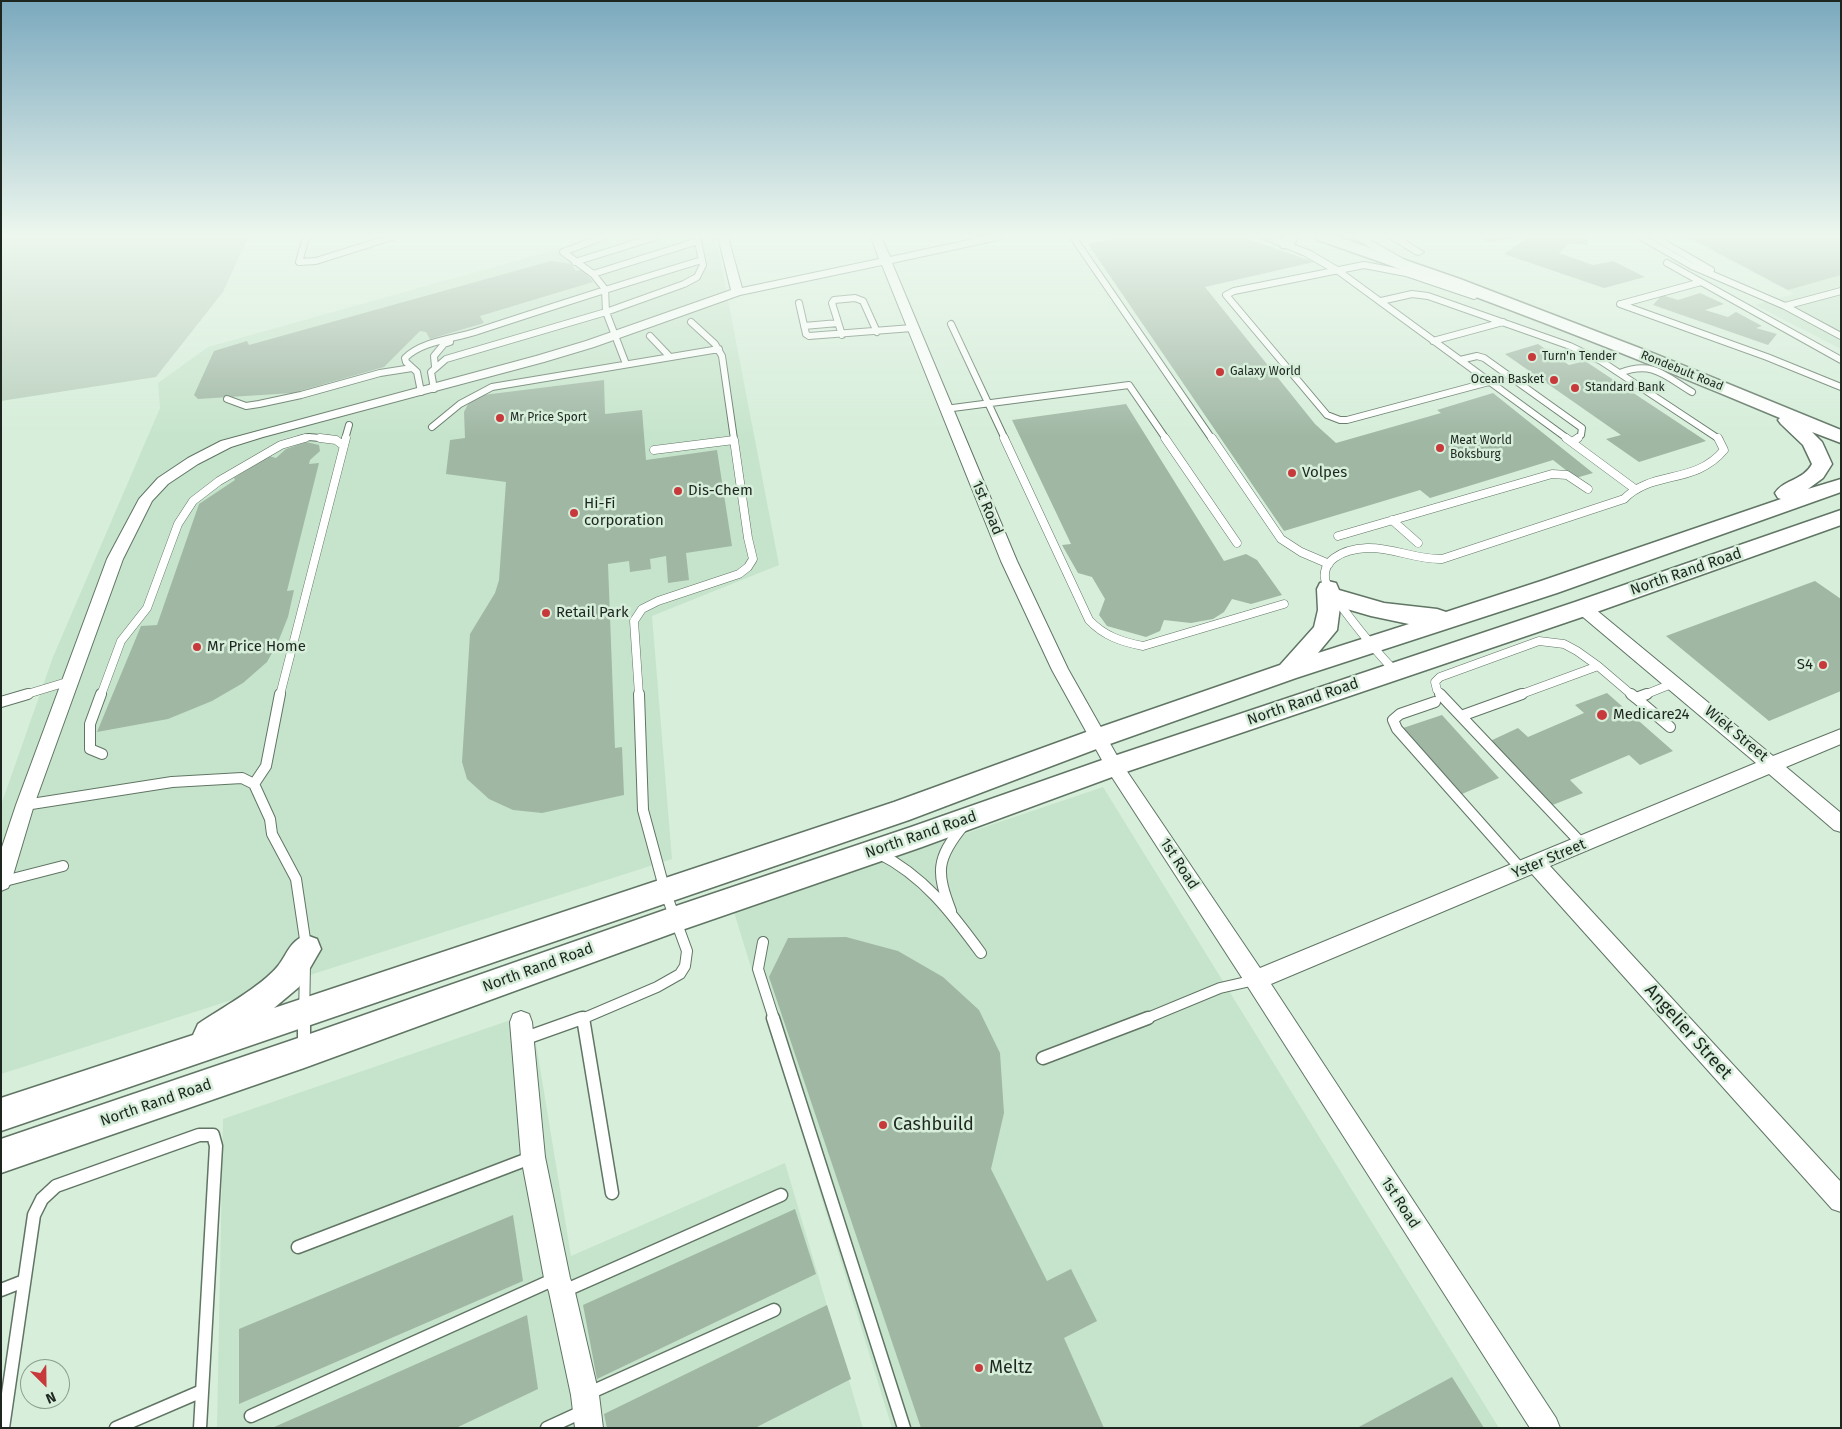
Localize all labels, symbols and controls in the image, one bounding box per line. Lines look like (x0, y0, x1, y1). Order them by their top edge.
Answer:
street label: Rondebult Road (1639, 348, 1725, 394)
place label: Turn'n Tender (1542, 350, 1617, 364)
marker: Turn'n Tender (1526, 351, 1538, 363)
place label: Galaxy World (1230, 365, 1301, 379)
marker: Galaxy World (1214, 366, 1226, 378)
place label: Ocean Basket (1471, 373, 1544, 387)
marker: Ocean Basket (1548, 374, 1560, 386)
place label: Standard Bank (1585, 381, 1665, 395)
marker: Standard Bank (1569, 382, 1581, 394)
place label: Mr Price Sport (510, 411, 587, 425)
marker: Mr Price Sport (494, 412, 506, 424)
place label: Meat World Boksburg (1450, 434, 1512, 462)
marker: Meat World Boksburg (1434, 442, 1446, 454)
place label: Volpes (1302, 464, 1347, 482)
marker: Volpes (1286, 467, 1298, 479)
street label: 1st Road (967, 478, 1007, 538)
place label: Dis-Chem (688, 482, 753, 500)
marker: Dis-Chem (672, 485, 684, 497)
place label: Hi-Fi corporation (584, 495, 664, 530)
marker: Hi-Fi corporation (568, 507, 580, 519)
street label: North Rand Road (1628, 545, 1744, 599)
place label: Retail Park (556, 604, 629, 622)
marker: Retail Park (540, 607, 552, 619)
place label: Mr Price Home (207, 638, 306, 656)
marker: Mr Price Home (191, 641, 203, 653)
place label: S4 (1797, 656, 1813, 674)
marker: S4 (1817, 659, 1829, 671)
street label: North Rand Road (1245, 675, 1361, 729)
street label: Wiek Street (1701, 702, 1771, 766)
place label: Medicare24 (1613, 706, 1689, 724)
marker: Medicare24 (1595, 708, 1609, 722)
street label: North Rand Road (863, 808, 979, 862)
street label: 1st Road (1156, 835, 1202, 893)
street label: Yster Street (1509, 835, 1589, 883)
street label: North Rand Road (480, 940, 596, 996)
street label: Angelier Street (1640, 980, 1736, 1084)
street label: North Rand Road (98, 1076, 214, 1130)
place label: Cashbuild (893, 1114, 974, 1136)
marker: Cashbuild (877, 1119, 889, 1131)
street label: 1st Road (1377, 1174, 1423, 1232)
place label: Meltz (989, 1357, 1032, 1379)
north arrow (20, 1359, 70, 1409)
marker: Meltz (973, 1362, 985, 1374)
text: N (43, 1388, 58, 1407)

